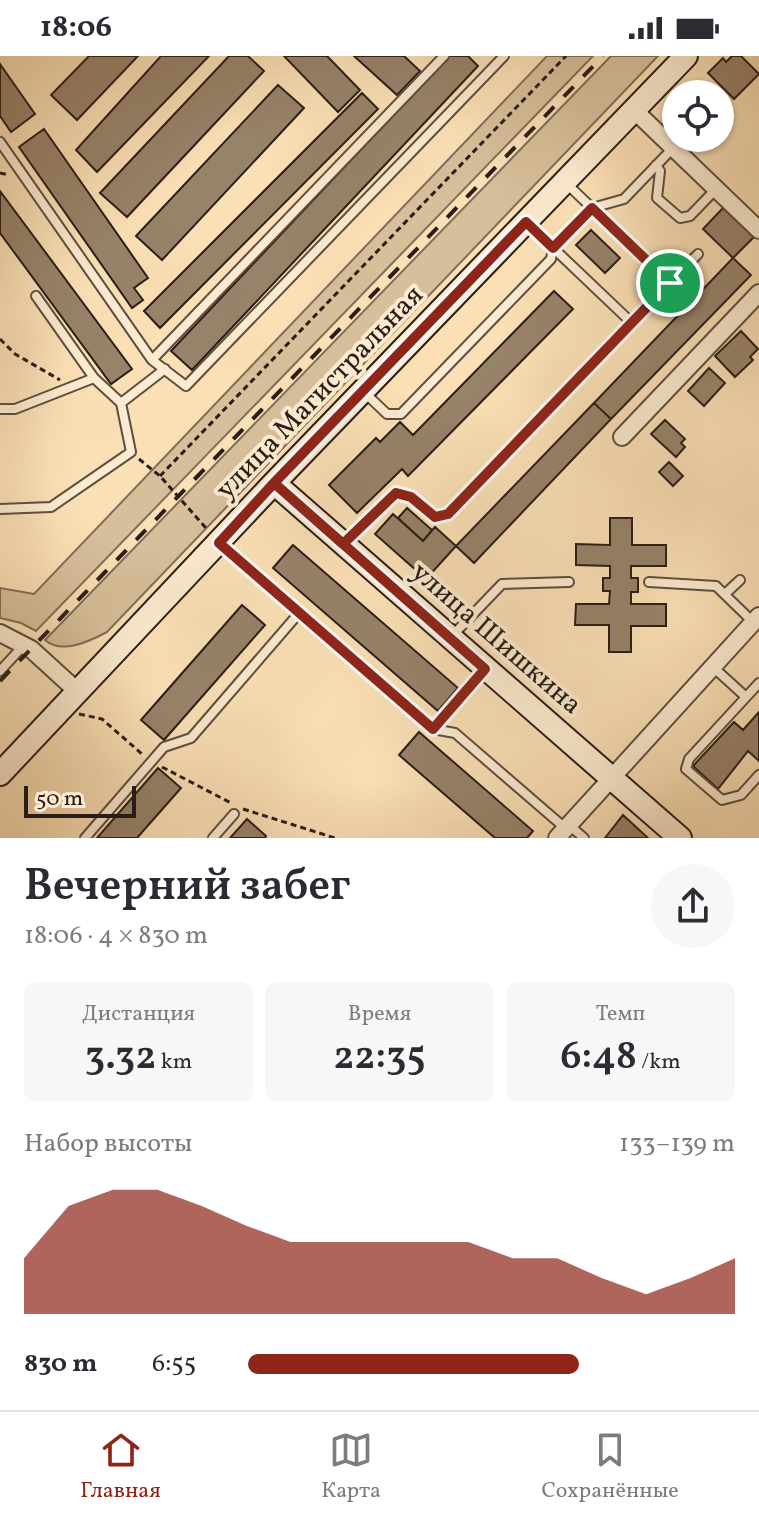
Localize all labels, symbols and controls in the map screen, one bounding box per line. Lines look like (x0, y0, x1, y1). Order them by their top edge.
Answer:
text: 18:06 (40, 7, 112, 49)
map controls (662, 80, 734, 152)
button: locate (662, 80, 734, 152)
pin (636, 249, 704, 317)
icon: arrive (648, 261, 692, 305)
street label: улица Магистральная (207, 277, 433, 509)
street label: улица Шишкина (402, 554, 590, 724)
scale bar (24, 782, 136, 818)
text: 50 m (36, 784, 83, 815)
text: Вечерний забег (24, 857, 351, 918)
button: share (651, 864, 735, 948)
text: 18:06 · 4 × 830 m (24, 918, 208, 954)
text: Дистанция (82, 999, 195, 1030)
text: Время (348, 999, 411, 1030)
text: Темп (596, 999, 645, 1030)
text: 3.32 (85, 1030, 156, 1086)
text: 22:35 (333, 1030, 426, 1086)
text: 6:48 (560, 1030, 637, 1086)
text: km (156, 1047, 192, 1078)
text: /km (637, 1047, 681, 1078)
text: Набор высоты (24, 1126, 192, 1162)
text: 133–139 m (619, 1126, 735, 1162)
text: 830 m (24, 1346, 97, 1382)
text: 6:55 (152, 1346, 196, 1382)
tab: Главная (80, 1428, 161, 1507)
tab: Карта (321, 1428, 381, 1507)
tab: Сохранённые (541, 1428, 679, 1507)

